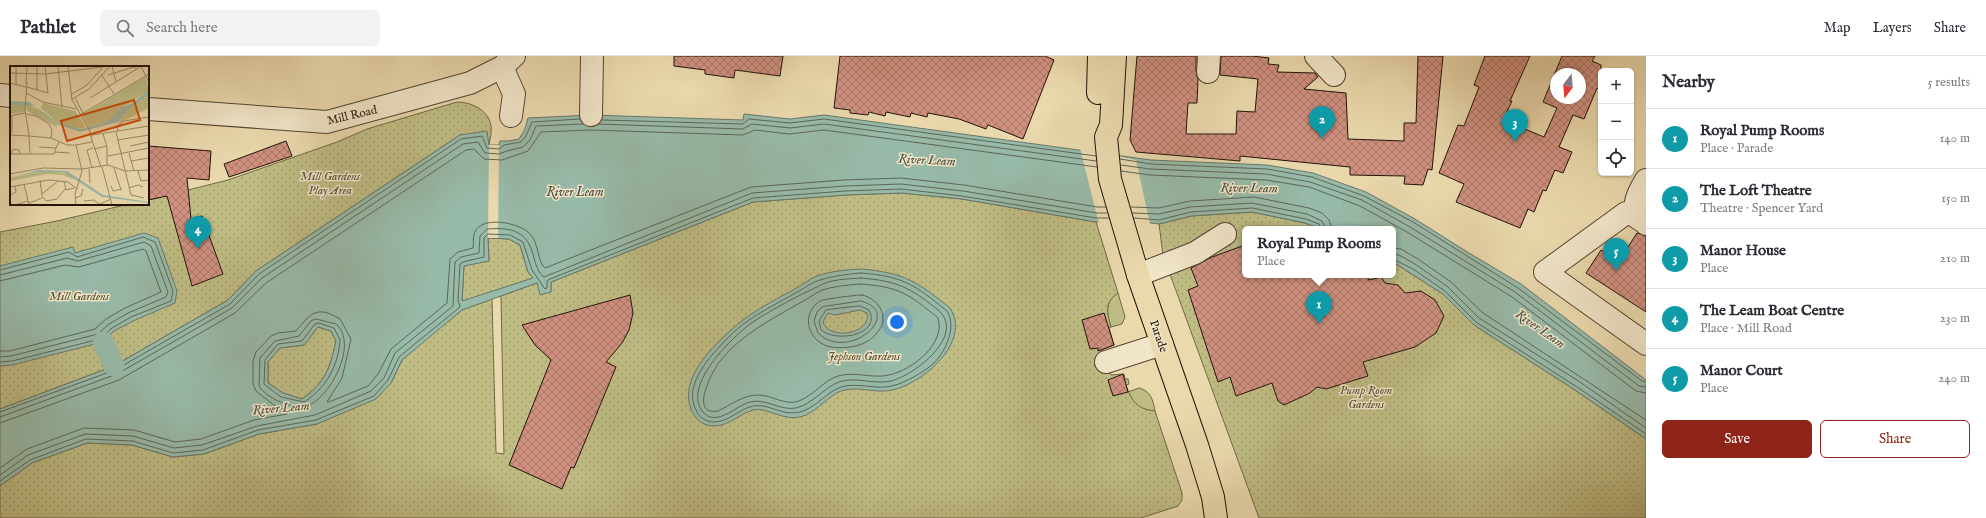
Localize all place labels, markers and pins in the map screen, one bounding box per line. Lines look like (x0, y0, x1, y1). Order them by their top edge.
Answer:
pin: 2 (1309, 106, 1335, 139)
pin: 3 (1502, 109, 1528, 142)
pin: 4 (185, 216, 211, 249)
pin: 5 (1603, 238, 1629, 271)
pin: 1 (1306, 291, 1332, 324)

